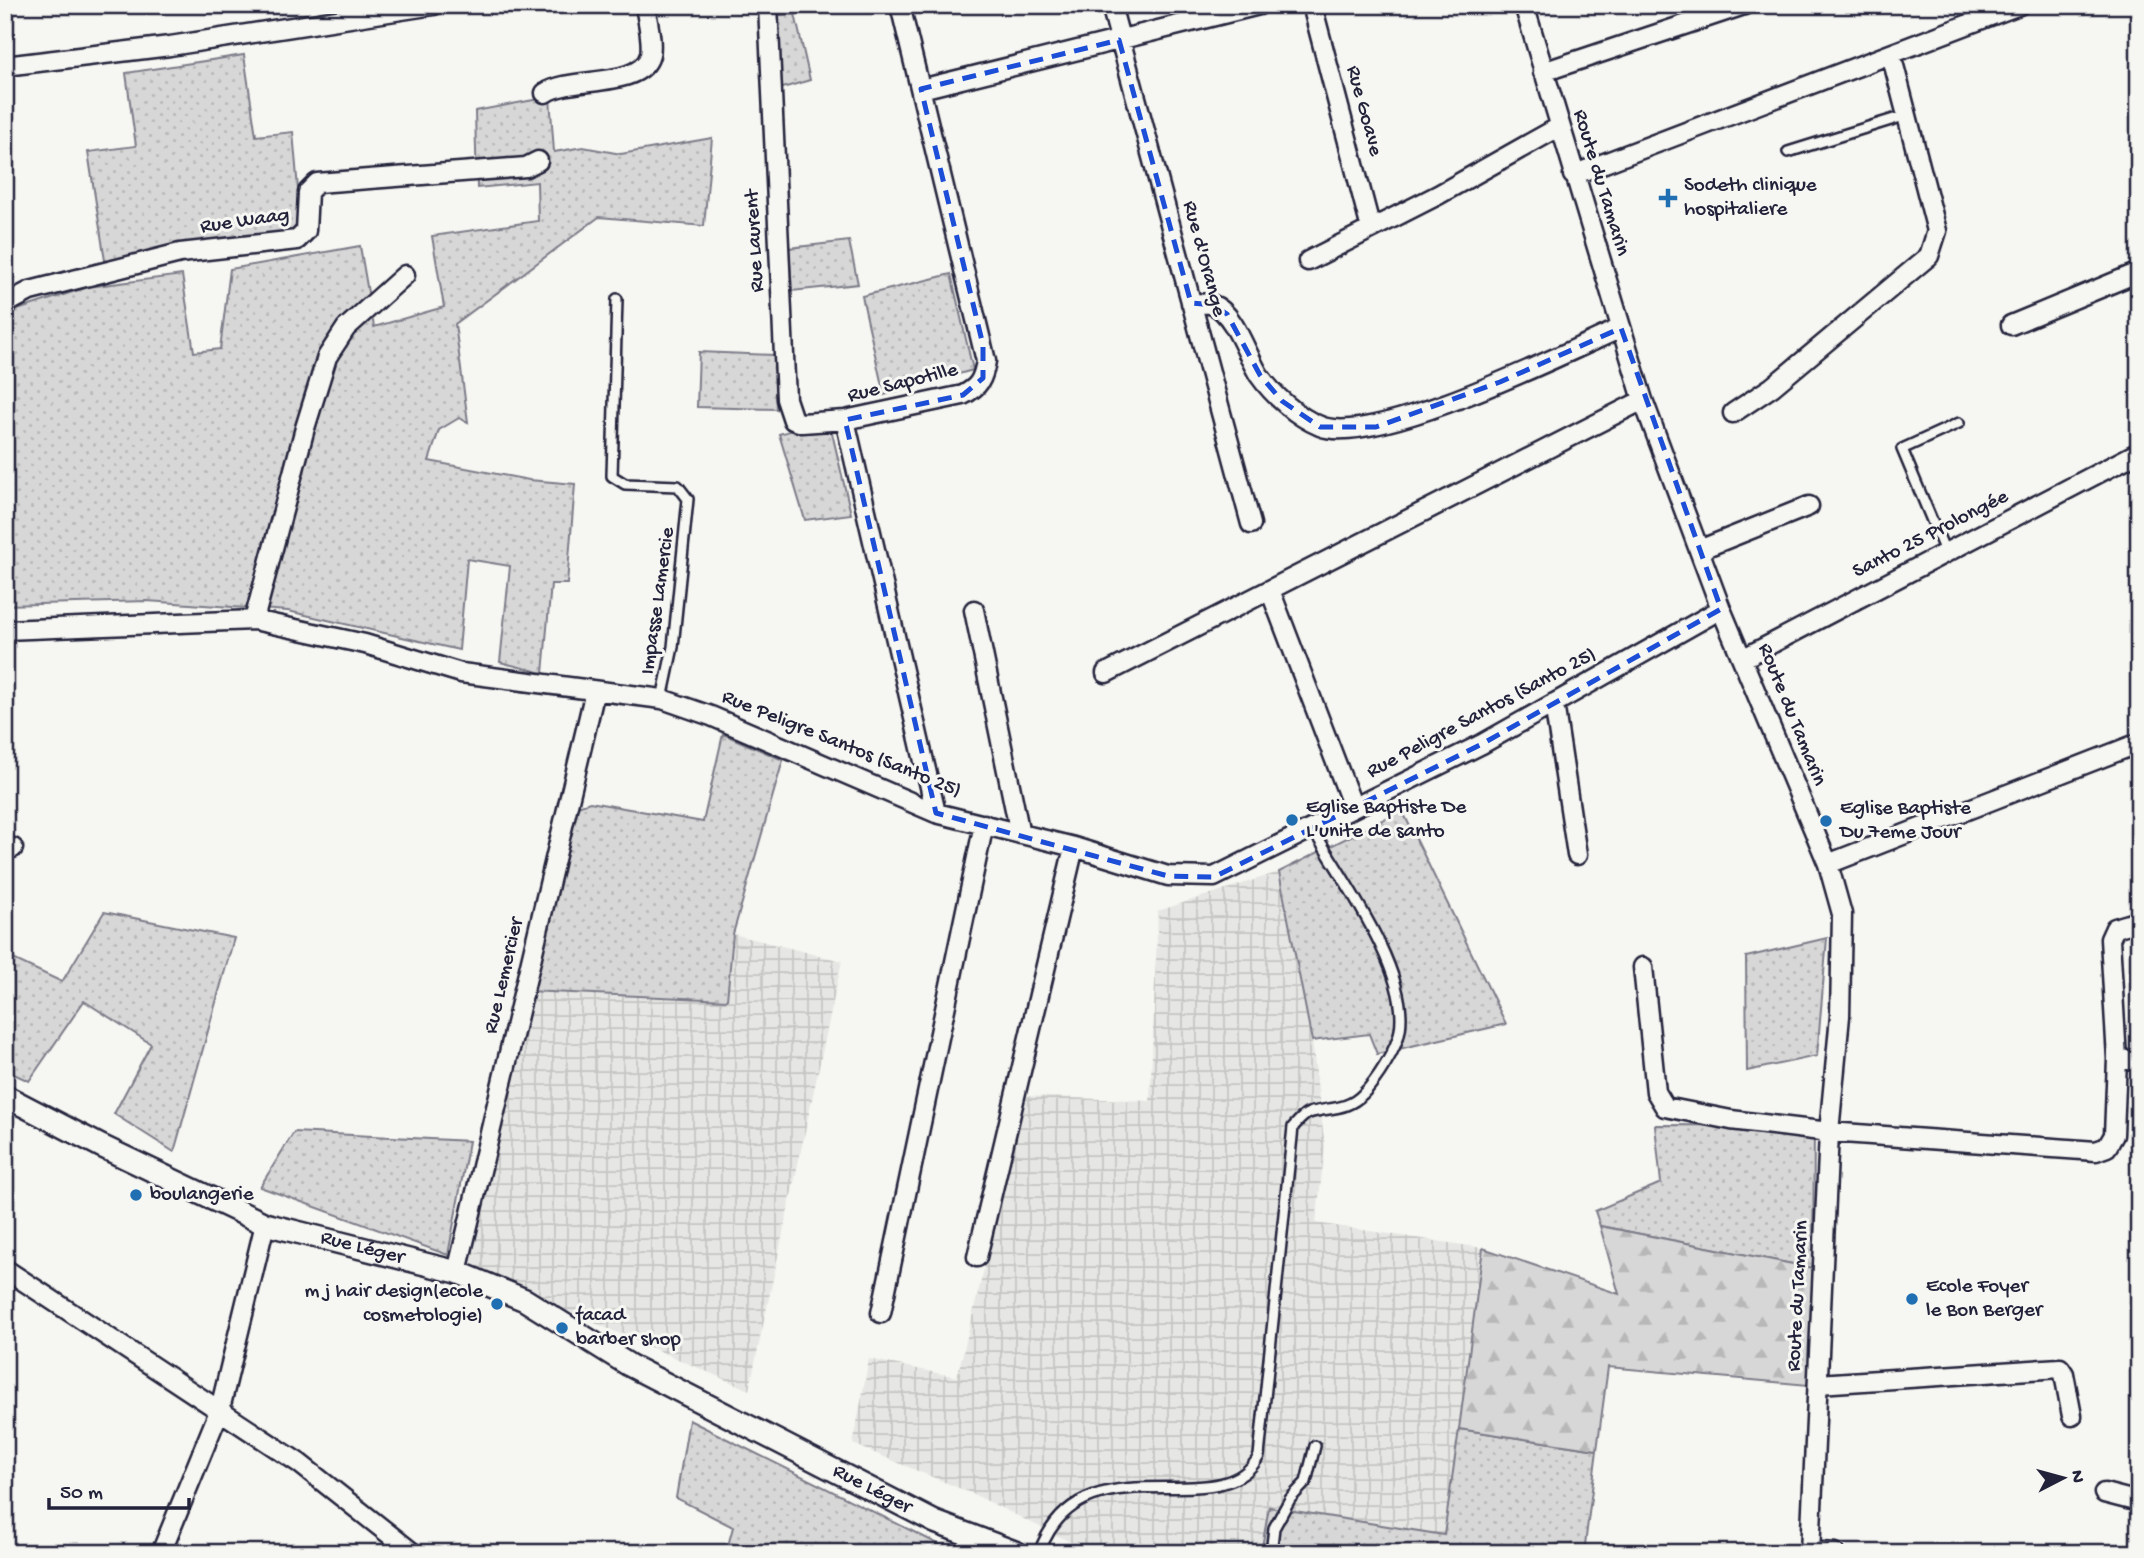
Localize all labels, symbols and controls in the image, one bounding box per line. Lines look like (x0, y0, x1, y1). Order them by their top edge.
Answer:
street label: Rue Goave (1339, 63, 1387, 160)
street label: Route du Tamarin (1566, 107, 1634, 259)
place label: Sodeth clinique hospitaliere (1684, 174, 1818, 223)
street label: Rue Laurent (741, 187, 771, 293)
marker: Sodeth clinique hospitaliere (1658, 188, 1678, 208)
street label: Rue d'Orange (1176, 198, 1231, 321)
street label: Rue Waag (199, 203, 291, 241)
street label: Rue Sapotille (845, 358, 962, 410)
street label: Santo 25 Prolongée (1849, 484, 2014, 585)
street label: Impasse Lamercie (636, 525, 682, 676)
street label: Route du Tamarin (1751, 640, 1831, 790)
street label: Rue Peligre Santos (Santo 25) (1363, 643, 1601, 785)
street label: Rue Peligre Santos (Santo 25) (718, 685, 964, 805)
place label: Eglise Baptiste De L'unite de santo (1306, 796, 1467, 845)
place label: Eglise Baptiste Du 7eme Jour (1838, 797, 1972, 846)
marker: Eglise Baptiste De L'unite de santo (1284, 812, 1300, 828)
marker: Eglise Baptiste Du 7eme Jour (1818, 813, 1834, 829)
street label: Rue Lemercier (480, 914, 531, 1036)
place label: boulangerie (150, 1183, 255, 1208)
marker: boulangerie (128, 1187, 144, 1203)
street label: Route du Tamarin (1783, 1220, 1815, 1372)
street label: Rue Léger (318, 1226, 408, 1271)
place label: Ecole Foyer le Bon Berger (1926, 1275, 2044, 1324)
place label: m j hair design(ecole cosmetologie) (305, 1280, 484, 1329)
marker: Ecole Foyer le Bon Berger (1904, 1291, 1920, 1307)
marker: m j hair design(ecole cosmetologie) (489, 1296, 505, 1312)
place label: facad barber shop (575, 1304, 681, 1353)
marker: facad barber shop (554, 1320, 570, 1336)
north arrow (2028, 1442, 2098, 1512)
street label: Rue Léger (828, 1459, 917, 1521)
scale bar (49, 1467, 189, 1511)
text: N (2064, 1469, 2089, 1484)
text: 50 m (60, 1482, 103, 1507)

